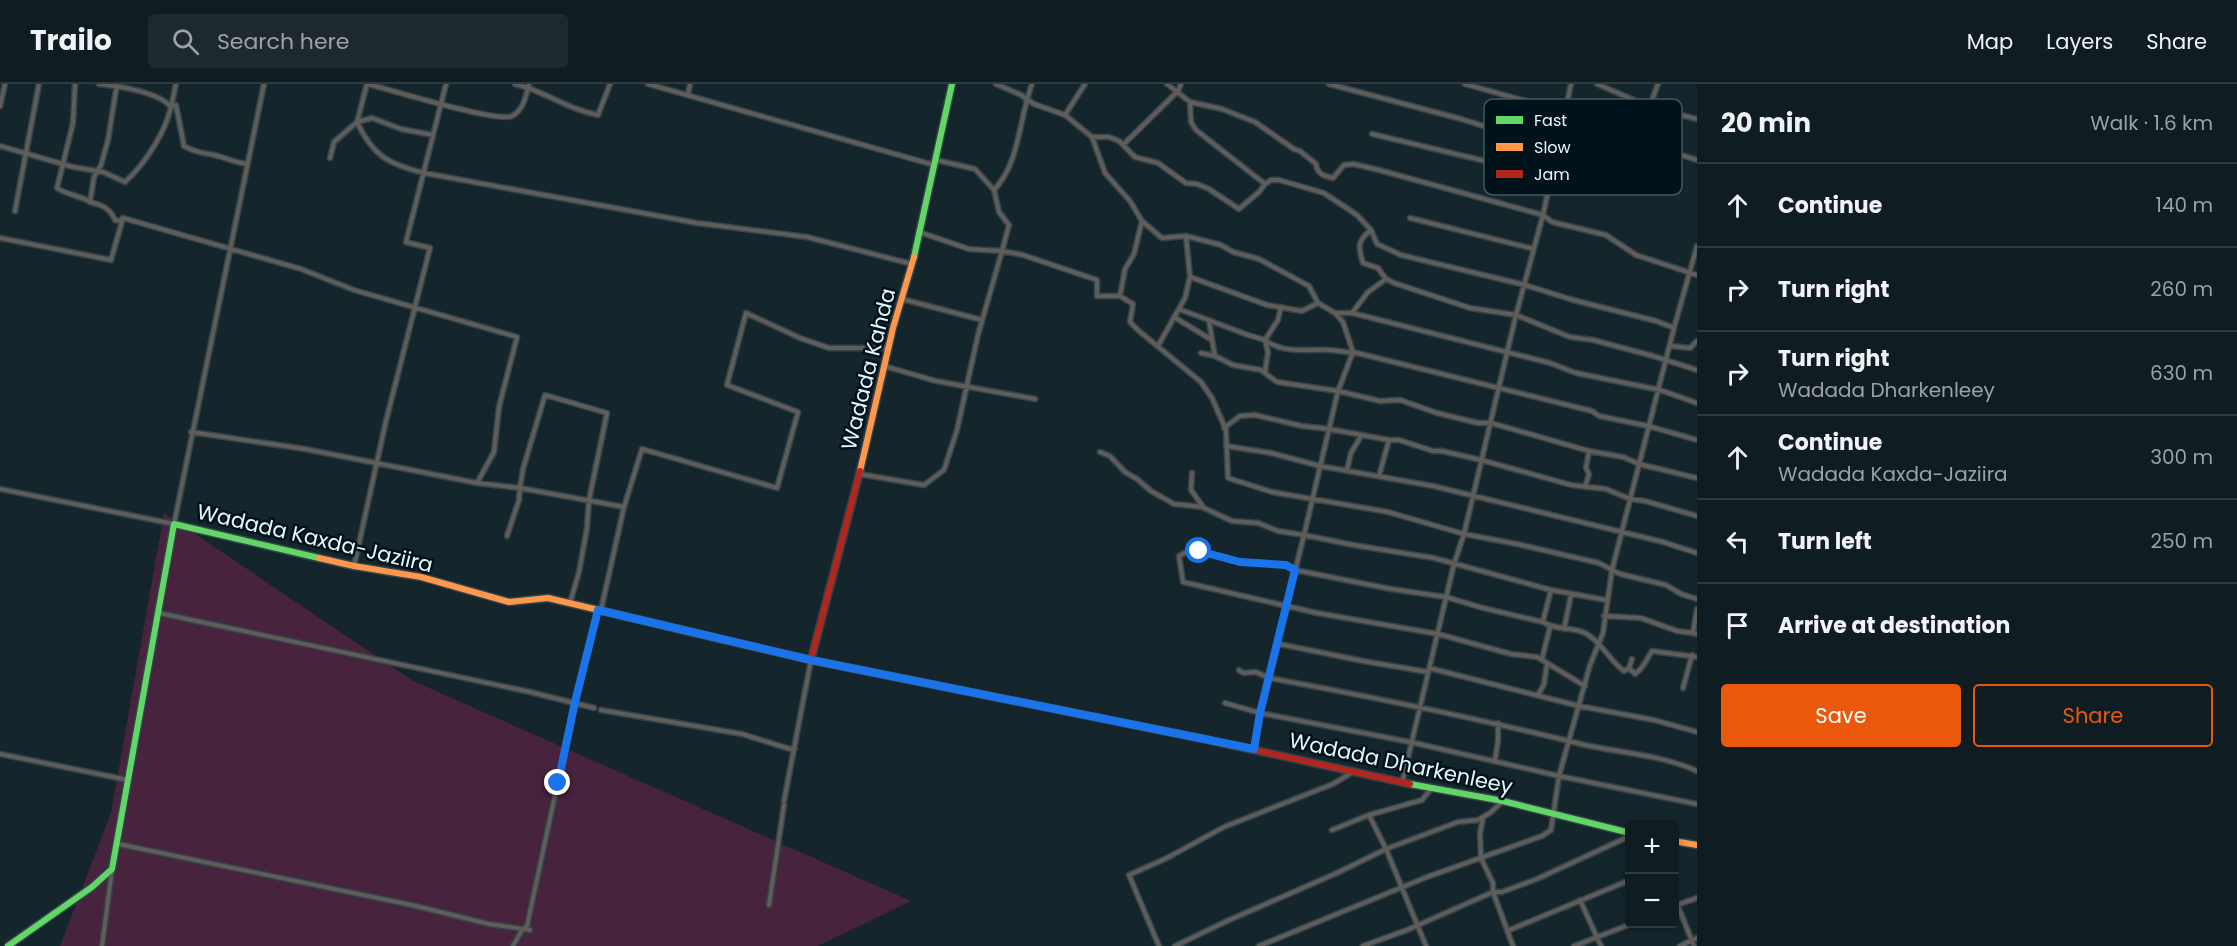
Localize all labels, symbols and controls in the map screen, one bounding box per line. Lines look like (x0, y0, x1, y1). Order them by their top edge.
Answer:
search box (148, 14, 568, 68)
text: Trailo (30, 21, 112, 60)
icon: search (169, 25, 202, 58)
text: Search here (217, 26, 349, 57)
text: Map (1967, 27, 2013, 56)
text: Layers (2046, 27, 2113, 56)
text: Share (2146, 27, 2207, 56)
legend (1484, 99, 1682, 195)
text: 20 min (1721, 105, 1811, 141)
text: Fast (1534, 109, 1567, 132)
text: Walk · 1.6 km (2090, 109, 2213, 137)
text: Slow (1534, 136, 1571, 159)
text: Jam (1534, 163, 1570, 186)
icon: ahead (1721, 189, 1754, 222)
text: Continue (1778, 190, 1882, 221)
text: 140 m (2156, 191, 2213, 219)
icon: right (1721, 273, 1754, 306)
text: Turn right (1778, 274, 1889, 305)
text: 260 m (2150, 275, 2213, 303)
street label: Wadada Kahda (834, 285, 902, 453)
text: Turn right (1778, 343, 1889, 374)
icon: right (1721, 357, 1754, 390)
text: 630 m (2150, 359, 2213, 387)
text: Wadada Dharkenleey (1778, 376, 1995, 404)
text: Continue (1778, 427, 1882, 458)
icon: ahead (1721, 441, 1754, 474)
text: 300 m (2150, 443, 2213, 471)
text: Wadada Kaxda-Jaziira (1778, 460, 2008, 488)
street label: Wadada Kaxda-Jaziira (194, 497, 436, 579)
icon: left (1721, 525, 1754, 558)
text: Turn left (1778, 526, 1872, 557)
text: 250 m (2150, 527, 2213, 555)
route start (1185, 537, 1211, 563)
icon: arrive (1721, 609, 1754, 642)
text: Arrive at destination (1778, 610, 2010, 641)
button: Save (1721, 684, 1961, 747)
button: Share (1973, 684, 2213, 747)
street label: Wadada Dharkenleey (1287, 725, 1516, 801)
route end (544, 769, 570, 795)
map controls (1625, 820, 1679, 928)
button: + (1625, 820, 1679, 874)
button: − (1625, 874, 1679, 928)

